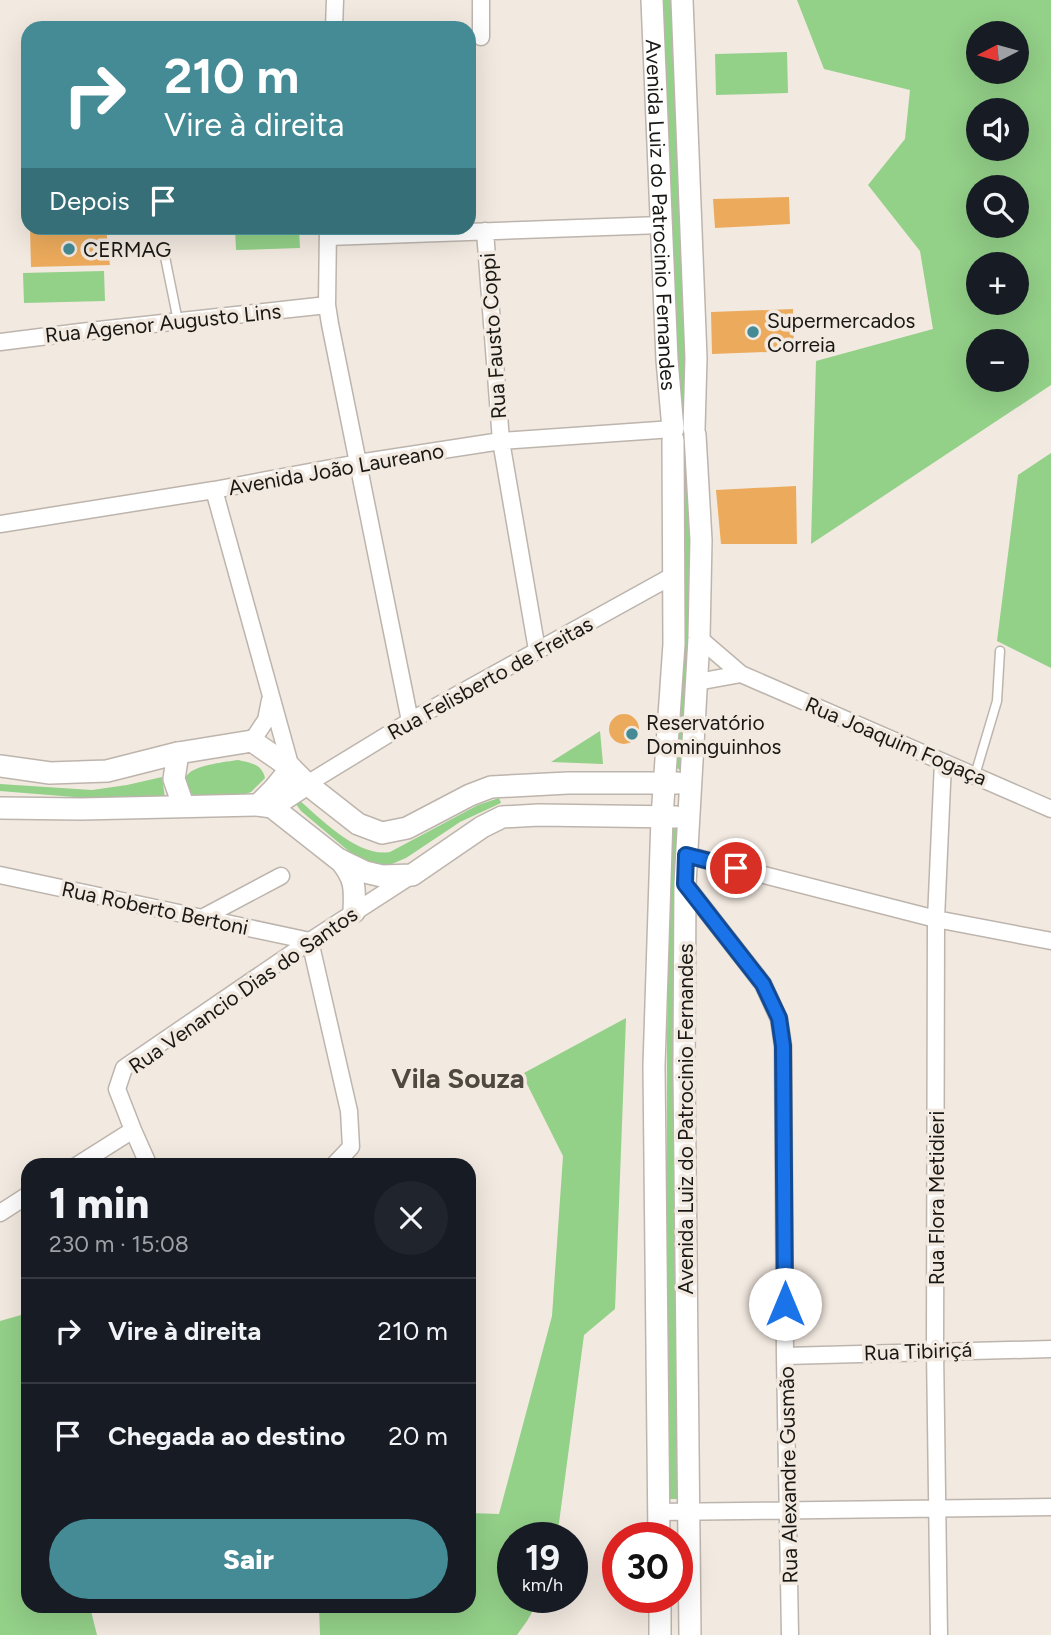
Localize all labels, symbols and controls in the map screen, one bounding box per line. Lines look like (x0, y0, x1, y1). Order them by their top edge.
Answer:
north arrow (966, 21, 1029, 84)
map controls (966, 21, 1029, 392)
street label: Avenida Luiz do Patrocinio Fernandes (641, 39, 682, 391)
text: 210 m (164, 46, 299, 105)
icon: right (49, 49, 140, 140)
button: sound (966, 98, 1029, 161)
text: Vire à direita (164, 106, 344, 144)
button: search (966, 175, 1029, 238)
icon: arrive (144, 182, 182, 220)
text: Depois (49, 185, 130, 217)
place label: CERMAG (83, 237, 171, 262)
marker: CERMAG (61, 241, 77, 257)
street label: Rua Fausto Coppi (475, 252, 511, 420)
button: + (966, 252, 1029, 315)
street label: Rua Agenor Augusto Lins (44, 298, 282, 348)
place label: Supermercados Correia (767, 308, 915, 357)
marker: Supermercados Correia (745, 324, 761, 340)
button: − (966, 329, 1029, 392)
street label: Avenida João Laureano (226, 438, 446, 500)
street label: Rua Felisberto de Freitas (383, 611, 597, 745)
street label: Rua Joaquim Fogaça (801, 691, 991, 791)
place label: Reservatório Dominguinhos (646, 710, 781, 759)
marker: Reservatório Dominguinhos (624, 726, 640, 742)
pin (706, 838, 766, 898)
icon: arrive (717, 849, 755, 887)
street label: Rua Roberto Bertoni (59, 876, 251, 940)
street label: Rua Venancio Dias do Santos (124, 901, 362, 1079)
street label: Avenida Luiz do Patrocinio Fernandes (673, 943, 698, 1295)
district label: Vila Souza (391, 1061, 525, 1095)
street label: Rua Flora Metidieri (924, 1111, 949, 1285)
text: 1 min (49, 1178, 149, 1229)
button: close (374, 1181, 448, 1255)
text: 230 m · 15:08 (49, 1230, 189, 1258)
position arrow (748, 1267, 822, 1341)
icon: right (49, 1312, 87, 1350)
text: Vire à direita (108, 1315, 261, 1347)
text: 210 m (378, 1315, 448, 1347)
street label: Rua Tibiriçá (863, 1337, 973, 1365)
street label: Rua Alexandre Gusmão (774, 1366, 802, 1584)
icon: arrive (49, 1417, 87, 1455)
text: Chegada ao destino (108, 1420, 345, 1452)
text: 20 m (388, 1420, 448, 1452)
button: Sair (49, 1519, 448, 1599)
speed limit sign: 30 (602, 1522, 693, 1613)
text: 19 (525, 1537, 560, 1579)
text: km/h (522, 1574, 563, 1596)

